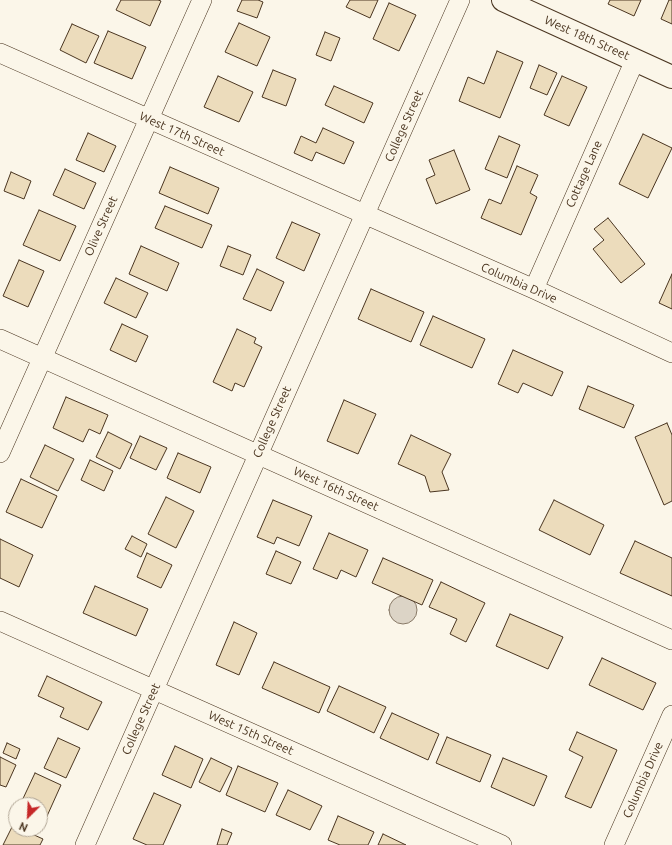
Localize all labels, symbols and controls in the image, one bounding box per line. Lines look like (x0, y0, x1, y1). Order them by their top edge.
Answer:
street label: West 18th Street (542, 13, 632, 63)
street label: College Street (382, 88, 426, 164)
street label: West 17th Street (137, 109, 227, 159)
street label: Cottage Lane (563, 138, 605, 210)
street label: Olive Street (81, 194, 121, 258)
street label: Columbia Drive (479, 260, 559, 306)
street label: College Street (250, 384, 294, 460)
street label: West 16th Street (291, 464, 381, 514)
street label: College Street (119, 681, 163, 757)
street label: West 15th Street (206, 708, 296, 758)
street label: Columbia Drive (620, 740, 666, 820)
north arrow (8, 797, 48, 837)
text: N (17, 820, 30, 834)

